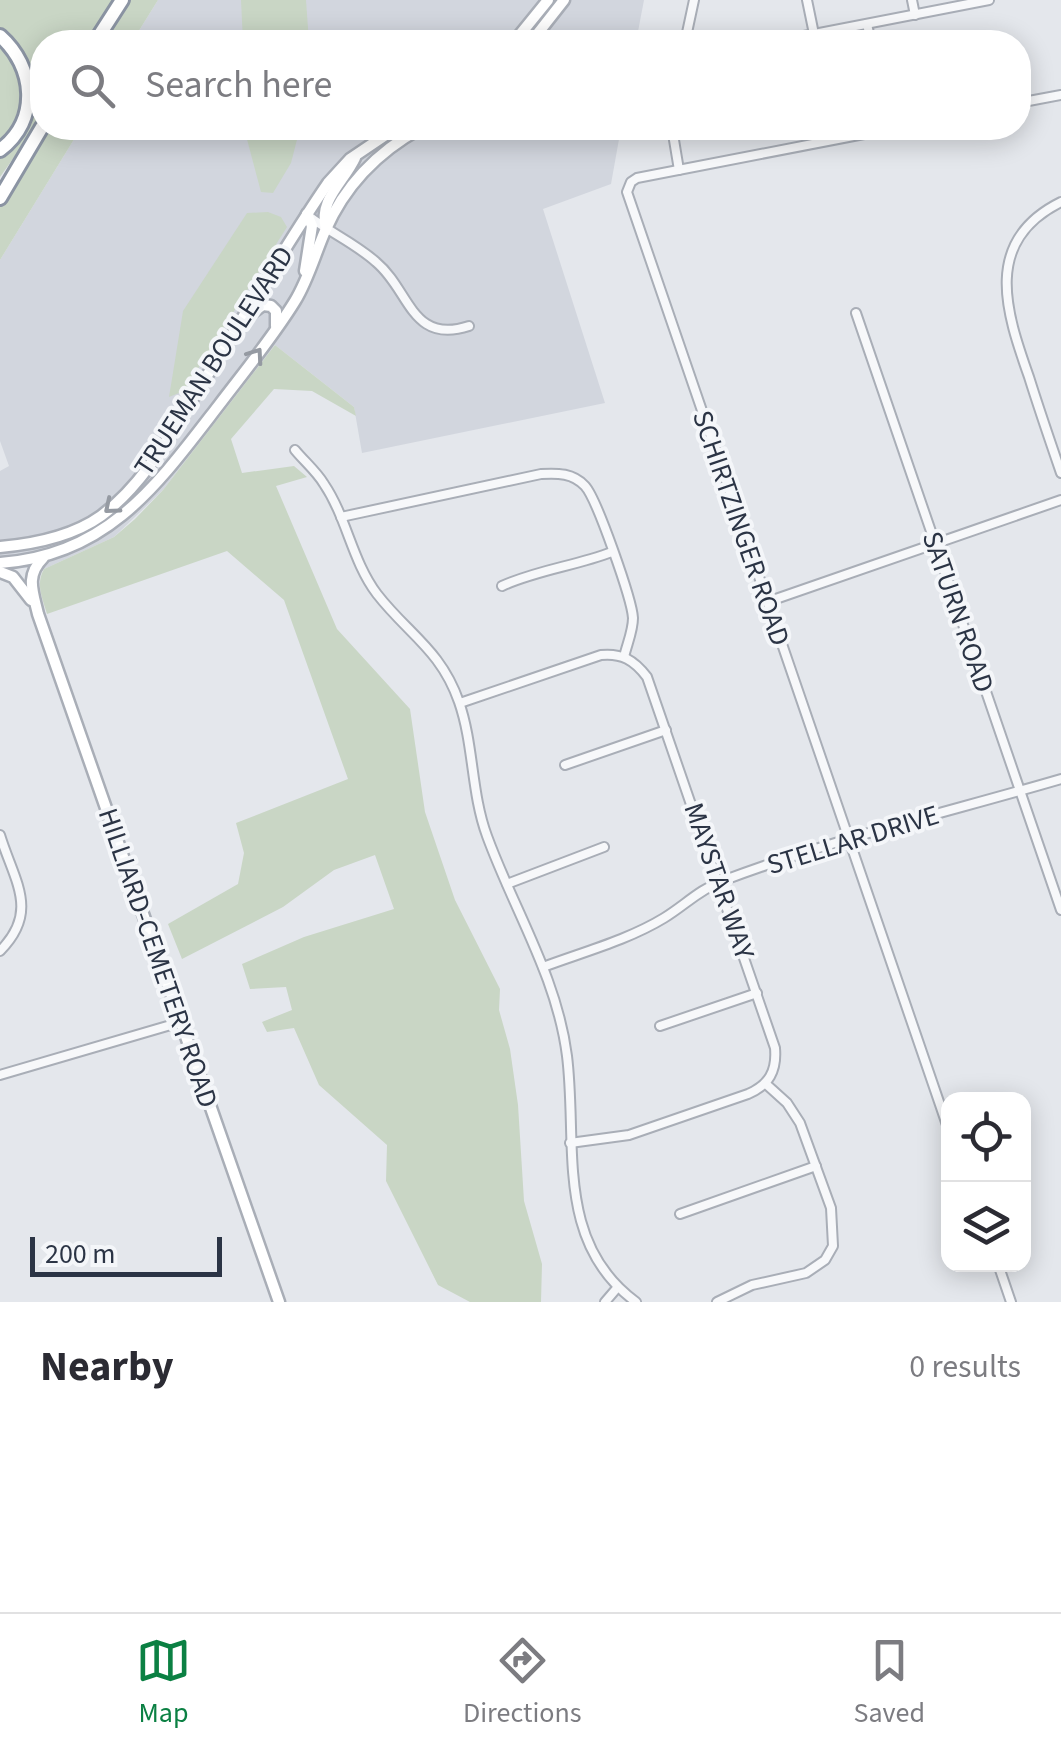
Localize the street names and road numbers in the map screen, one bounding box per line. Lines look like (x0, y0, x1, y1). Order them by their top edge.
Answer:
street label: TRUEMAN BOULEVARD (125, 238, 303, 484)
street label: SCHIRTZINGER ROAD (682, 405, 800, 651)
street label: SATURN ROAD (912, 526, 1004, 698)
street label: STELLAR DRIVE (762, 795, 944, 885)
street label: MAYSTAR WAY (674, 797, 765, 965)
street label: HILLIARD-CEMETERY ROAD (88, 803, 228, 1113)

